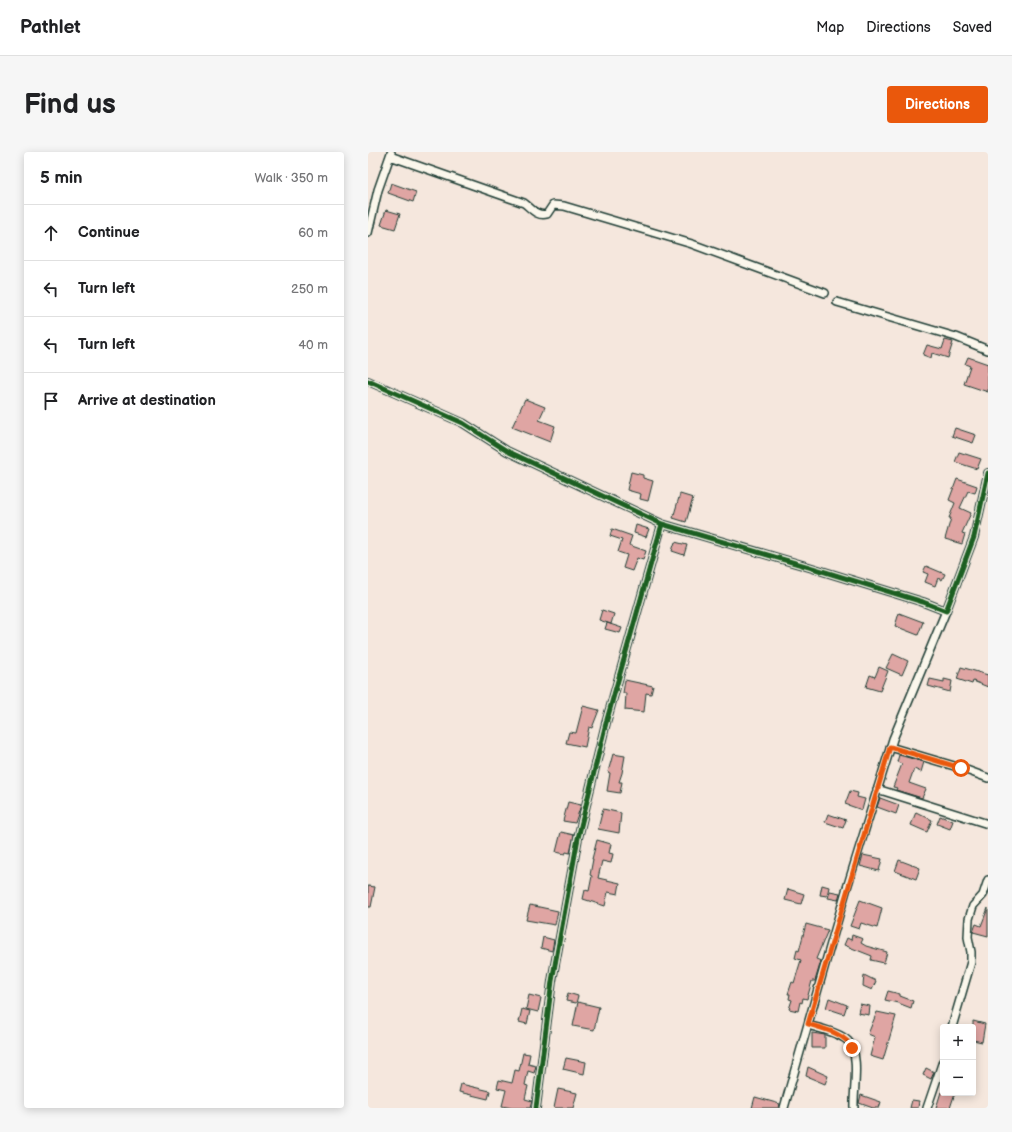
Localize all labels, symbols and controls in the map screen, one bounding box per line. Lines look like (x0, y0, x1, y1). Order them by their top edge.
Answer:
text: Pathlet (20, 16, 81, 39)
text: Map (816, 19, 844, 36)
text: Directions (866, 19, 931, 36)
text: Saved (953, 19, 992, 36)
button: Directions (887, 86, 988, 123)
text: Find us (24, 88, 116, 121)
text: 5 min (40, 168, 83, 188)
text: Walk · 350 m (254, 170, 328, 186)
icon: ahead (40, 222, 62, 244)
text: Continue (78, 223, 140, 242)
text: 60 m (298, 225, 328, 241)
icon: left (40, 278, 62, 300)
text: Turn left (78, 279, 135, 298)
text: 250 m (291, 281, 328, 297)
icon: left (40, 334, 62, 356)
text: Turn left (78, 335, 135, 354)
text: 40 m (298, 337, 328, 353)
icon: arrive (40, 390, 62, 412)
text: Arrive at destination (78, 391, 216, 410)
route start (952, 759, 970, 777)
map controls (940, 1024, 976, 1096)
button: + (940, 1024, 976, 1060)
route end (843, 1039, 861, 1057)
button: − (940, 1060, 976, 1096)

